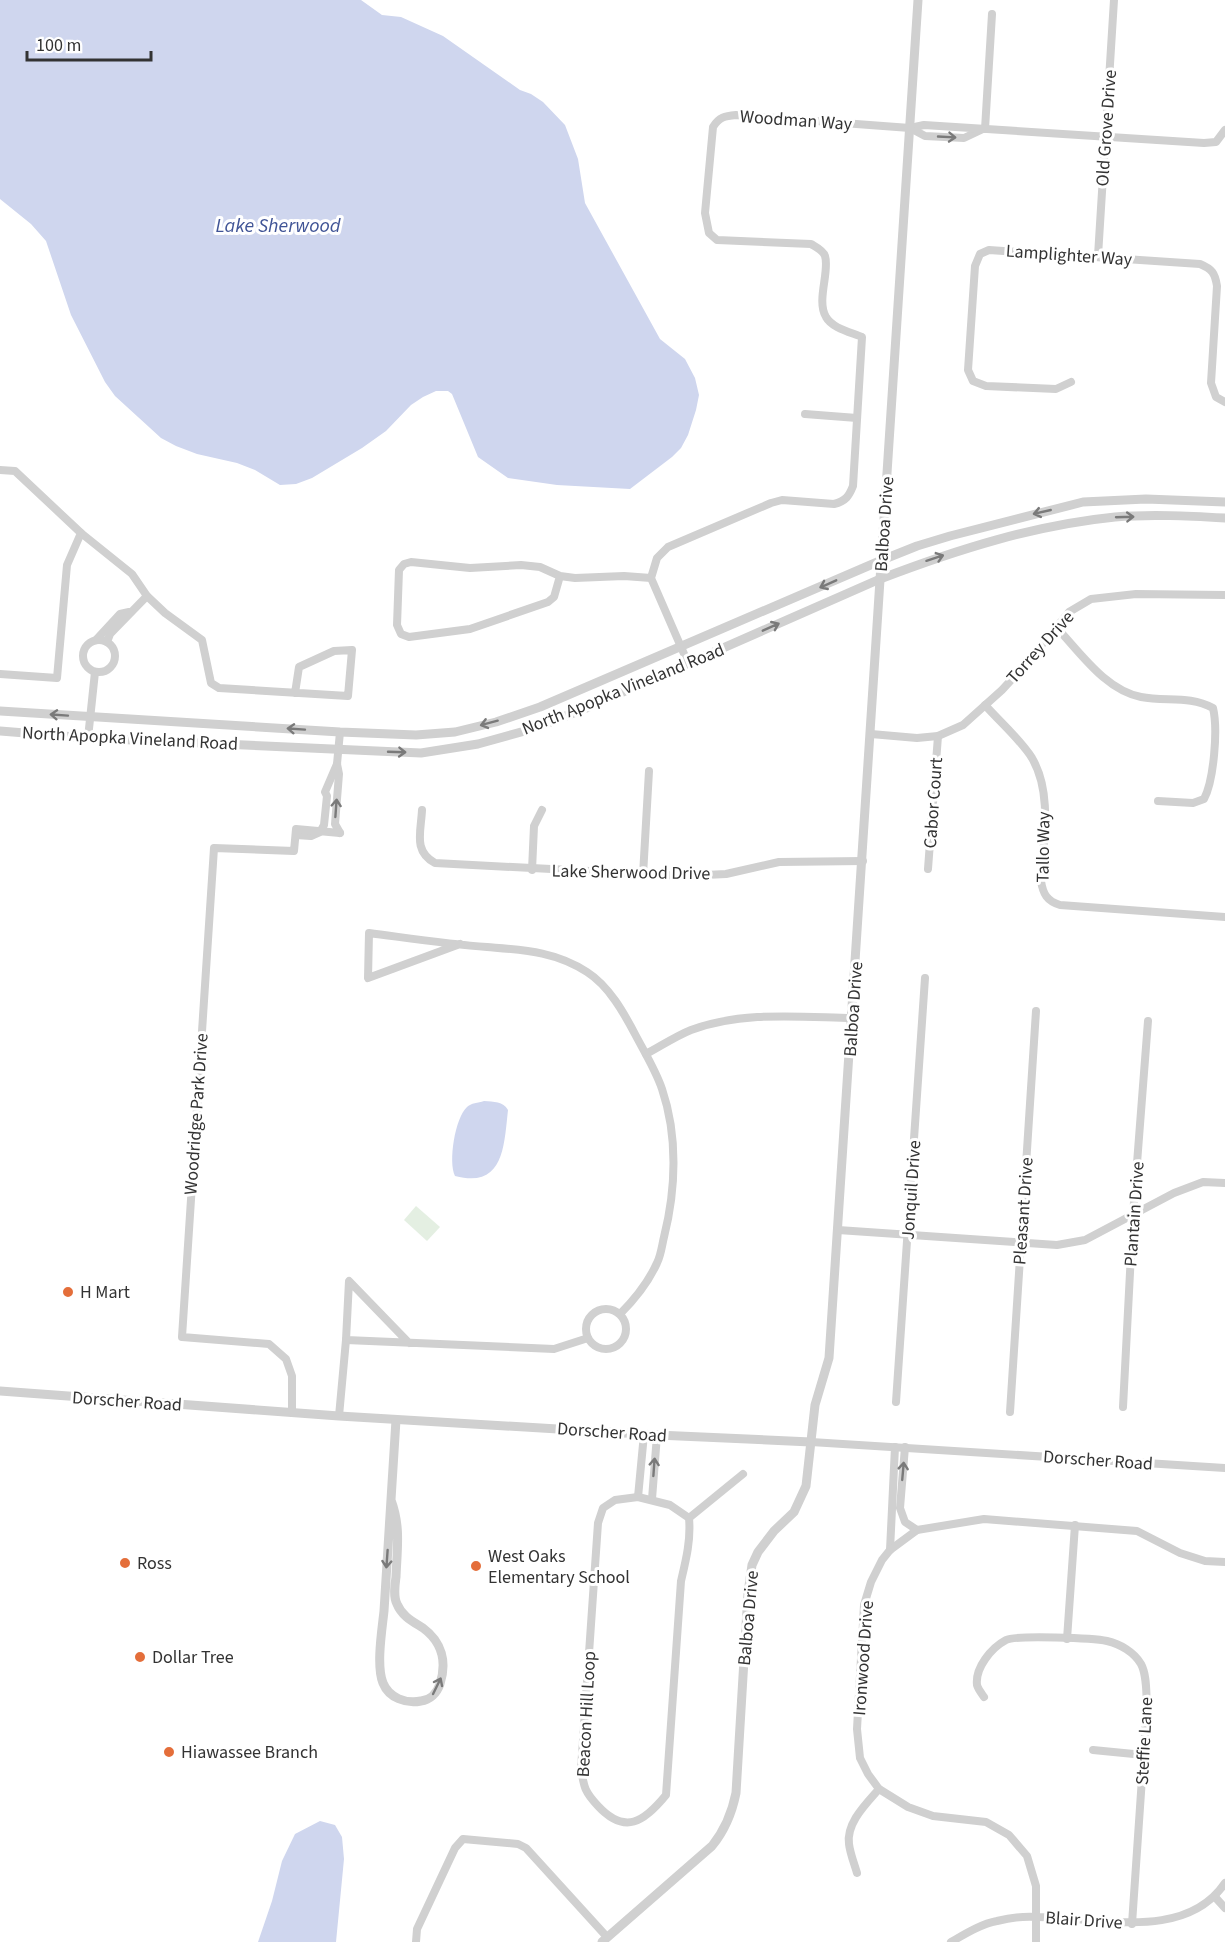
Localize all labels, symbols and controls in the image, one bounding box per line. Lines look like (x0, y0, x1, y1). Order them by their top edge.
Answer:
scale bar (27, 24, 152, 62)
text: 100 m (36, 33, 81, 58)
street label: Old Grove Drive (1090, 69, 1123, 187)
street label: Woodman Way (739, 104, 854, 137)
one-way arrow (937, 131, 957, 142)
water label: Lake Sherwood (216, 212, 342, 240)
street label: Lamplighter Way (1005, 239, 1134, 272)
street label: Balboa Drive (869, 476, 900, 572)
one-way arrow (1033, 507, 1052, 519)
one-way arrow (1115, 511, 1135, 523)
one-way arrow (925, 552, 944, 563)
one-way arrow (820, 579, 838, 590)
street label: Torrey Drive (1001, 605, 1080, 689)
one-way arrow (762, 621, 780, 632)
street label: North Apopka Vineland Road (518, 637, 728, 742)
one-way arrow (50, 709, 70, 720)
one-way arrow (480, 718, 499, 730)
street label: North Apopka Vineland Road (21, 720, 239, 757)
one-way arrow (286, 724, 306, 735)
one-way arrow (386, 746, 406, 757)
street label: Cabor Court (918, 757, 949, 849)
one-way arrow (331, 798, 342, 818)
street label: Tallo Way (1030, 811, 1057, 883)
street label: Lake Sherwood Drive (551, 859, 711, 886)
street label: Balboa Drive (838, 961, 869, 1057)
street label: Woodridge Park Drive (178, 1032, 215, 1196)
street label: Jonquil Drive (896, 1139, 927, 1241)
street label: Pleasant Drive (1007, 1156, 1040, 1266)
street label: Plantain Drive (1118, 1161, 1151, 1267)
place label: H Mart (80, 1280, 130, 1305)
marker: H Mart (61, 1285, 75, 1299)
street label: Dorscher Road (71, 1385, 183, 1418)
street label: Dorscher Road (556, 1416, 668, 1449)
street label: Dorscher Road (1042, 1444, 1154, 1477)
one-way arrow (649, 1458, 660, 1477)
one-way arrow (898, 1462, 909, 1482)
place label: West Oaks Elementary School (488, 1544, 630, 1590)
one-way arrow (381, 1548, 392, 1568)
place label: Ross (137, 1551, 172, 1576)
marker: Ross (118, 1556, 132, 1570)
marker: West Oaks Elementary School (469, 1559, 483, 1573)
street label: Balboa Drive (732, 1569, 765, 1667)
street label: Ironwood Drive (847, 1600, 880, 1716)
place label: Dollar Tree (152, 1645, 234, 1670)
marker: Dollar Tree (133, 1650, 147, 1664)
street label: Beacon Hill Loop (571, 1650, 602, 1778)
one-way arrow (432, 1677, 444, 1695)
street label: Steffie Lane (1130, 1696, 1159, 1786)
place label: Hiawassee Branch (181, 1740, 318, 1765)
marker: Hiawassee Branch (162, 1745, 176, 1759)
street label: Blair Drive (1044, 1905, 1124, 1936)

